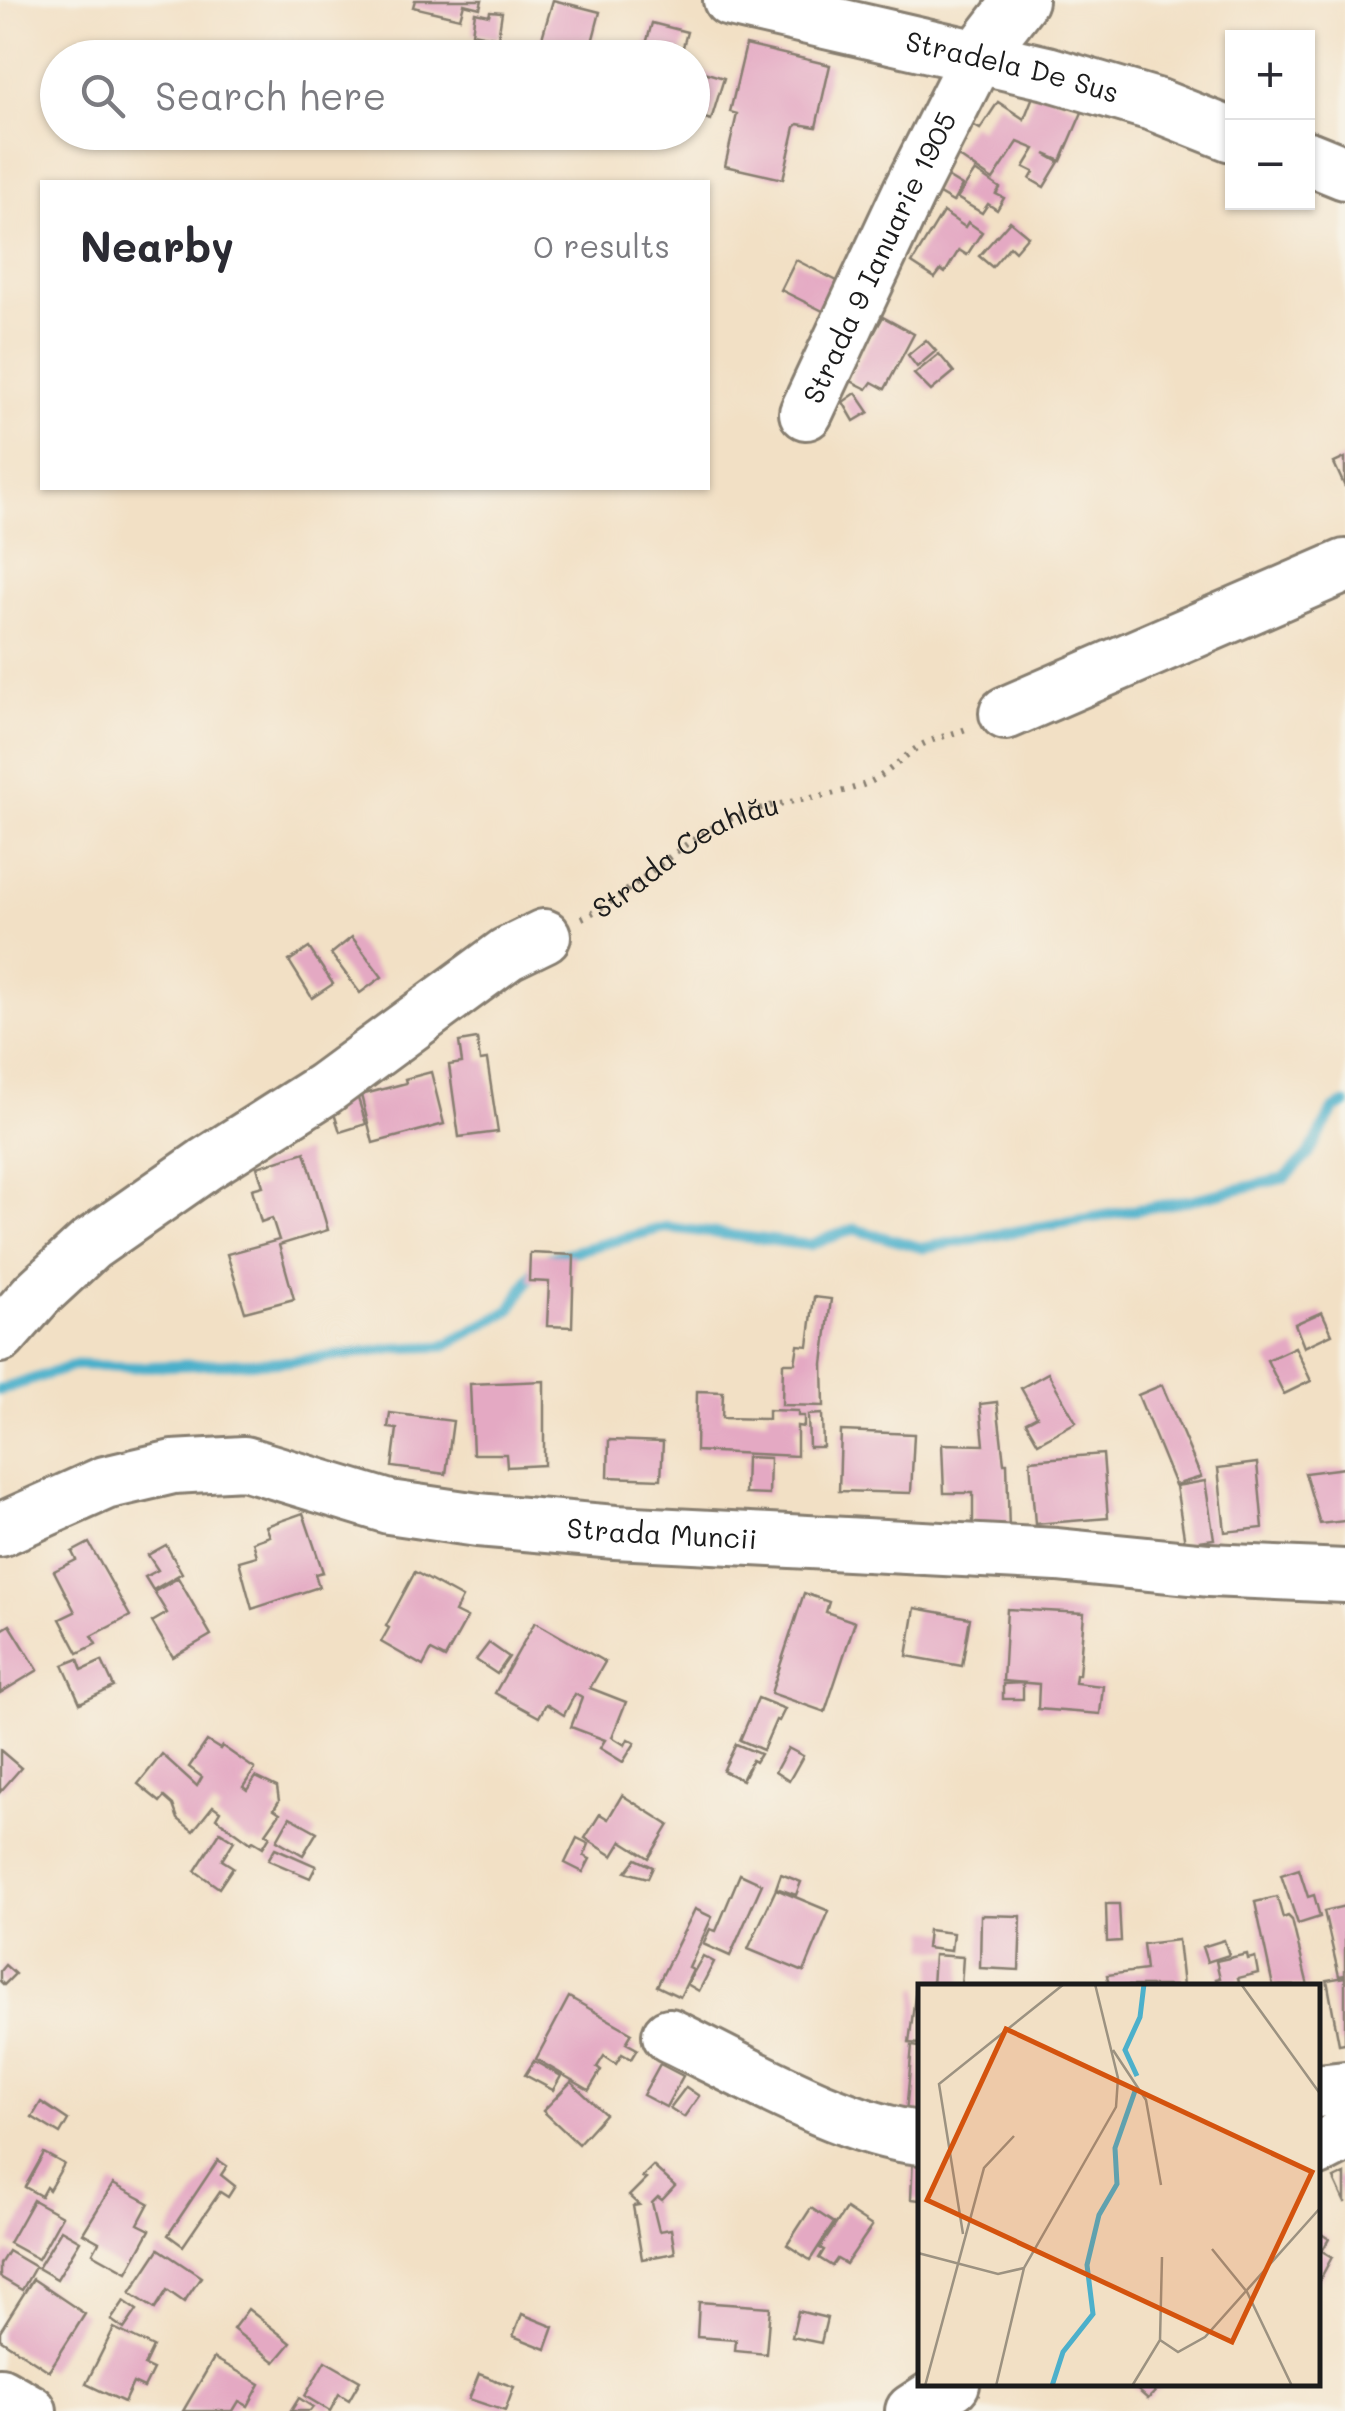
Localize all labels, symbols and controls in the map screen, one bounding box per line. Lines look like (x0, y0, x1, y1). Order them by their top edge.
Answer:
street label: Stradela De Sus (902, 22, 1123, 110)
map controls (1225, 30, 1315, 210)
button: + (1225, 30, 1315, 120)
search box (40, 40, 710, 150)
icon: search (75, 68, 130, 123)
text: Search here (155, 70, 386, 120)
street label: Strada 9 Ianuarie 1905 (794, 105, 964, 409)
button: − (1225, 120, 1315, 210)
text: Nearby (80, 218, 234, 273)
text: 0 results (533, 224, 670, 266)
street label: Strada Ceahlău (585, 786, 782, 926)
street label: Strada Muncii (565, 1509, 758, 1556)
inset map (918, 1984, 1320, 2386)

